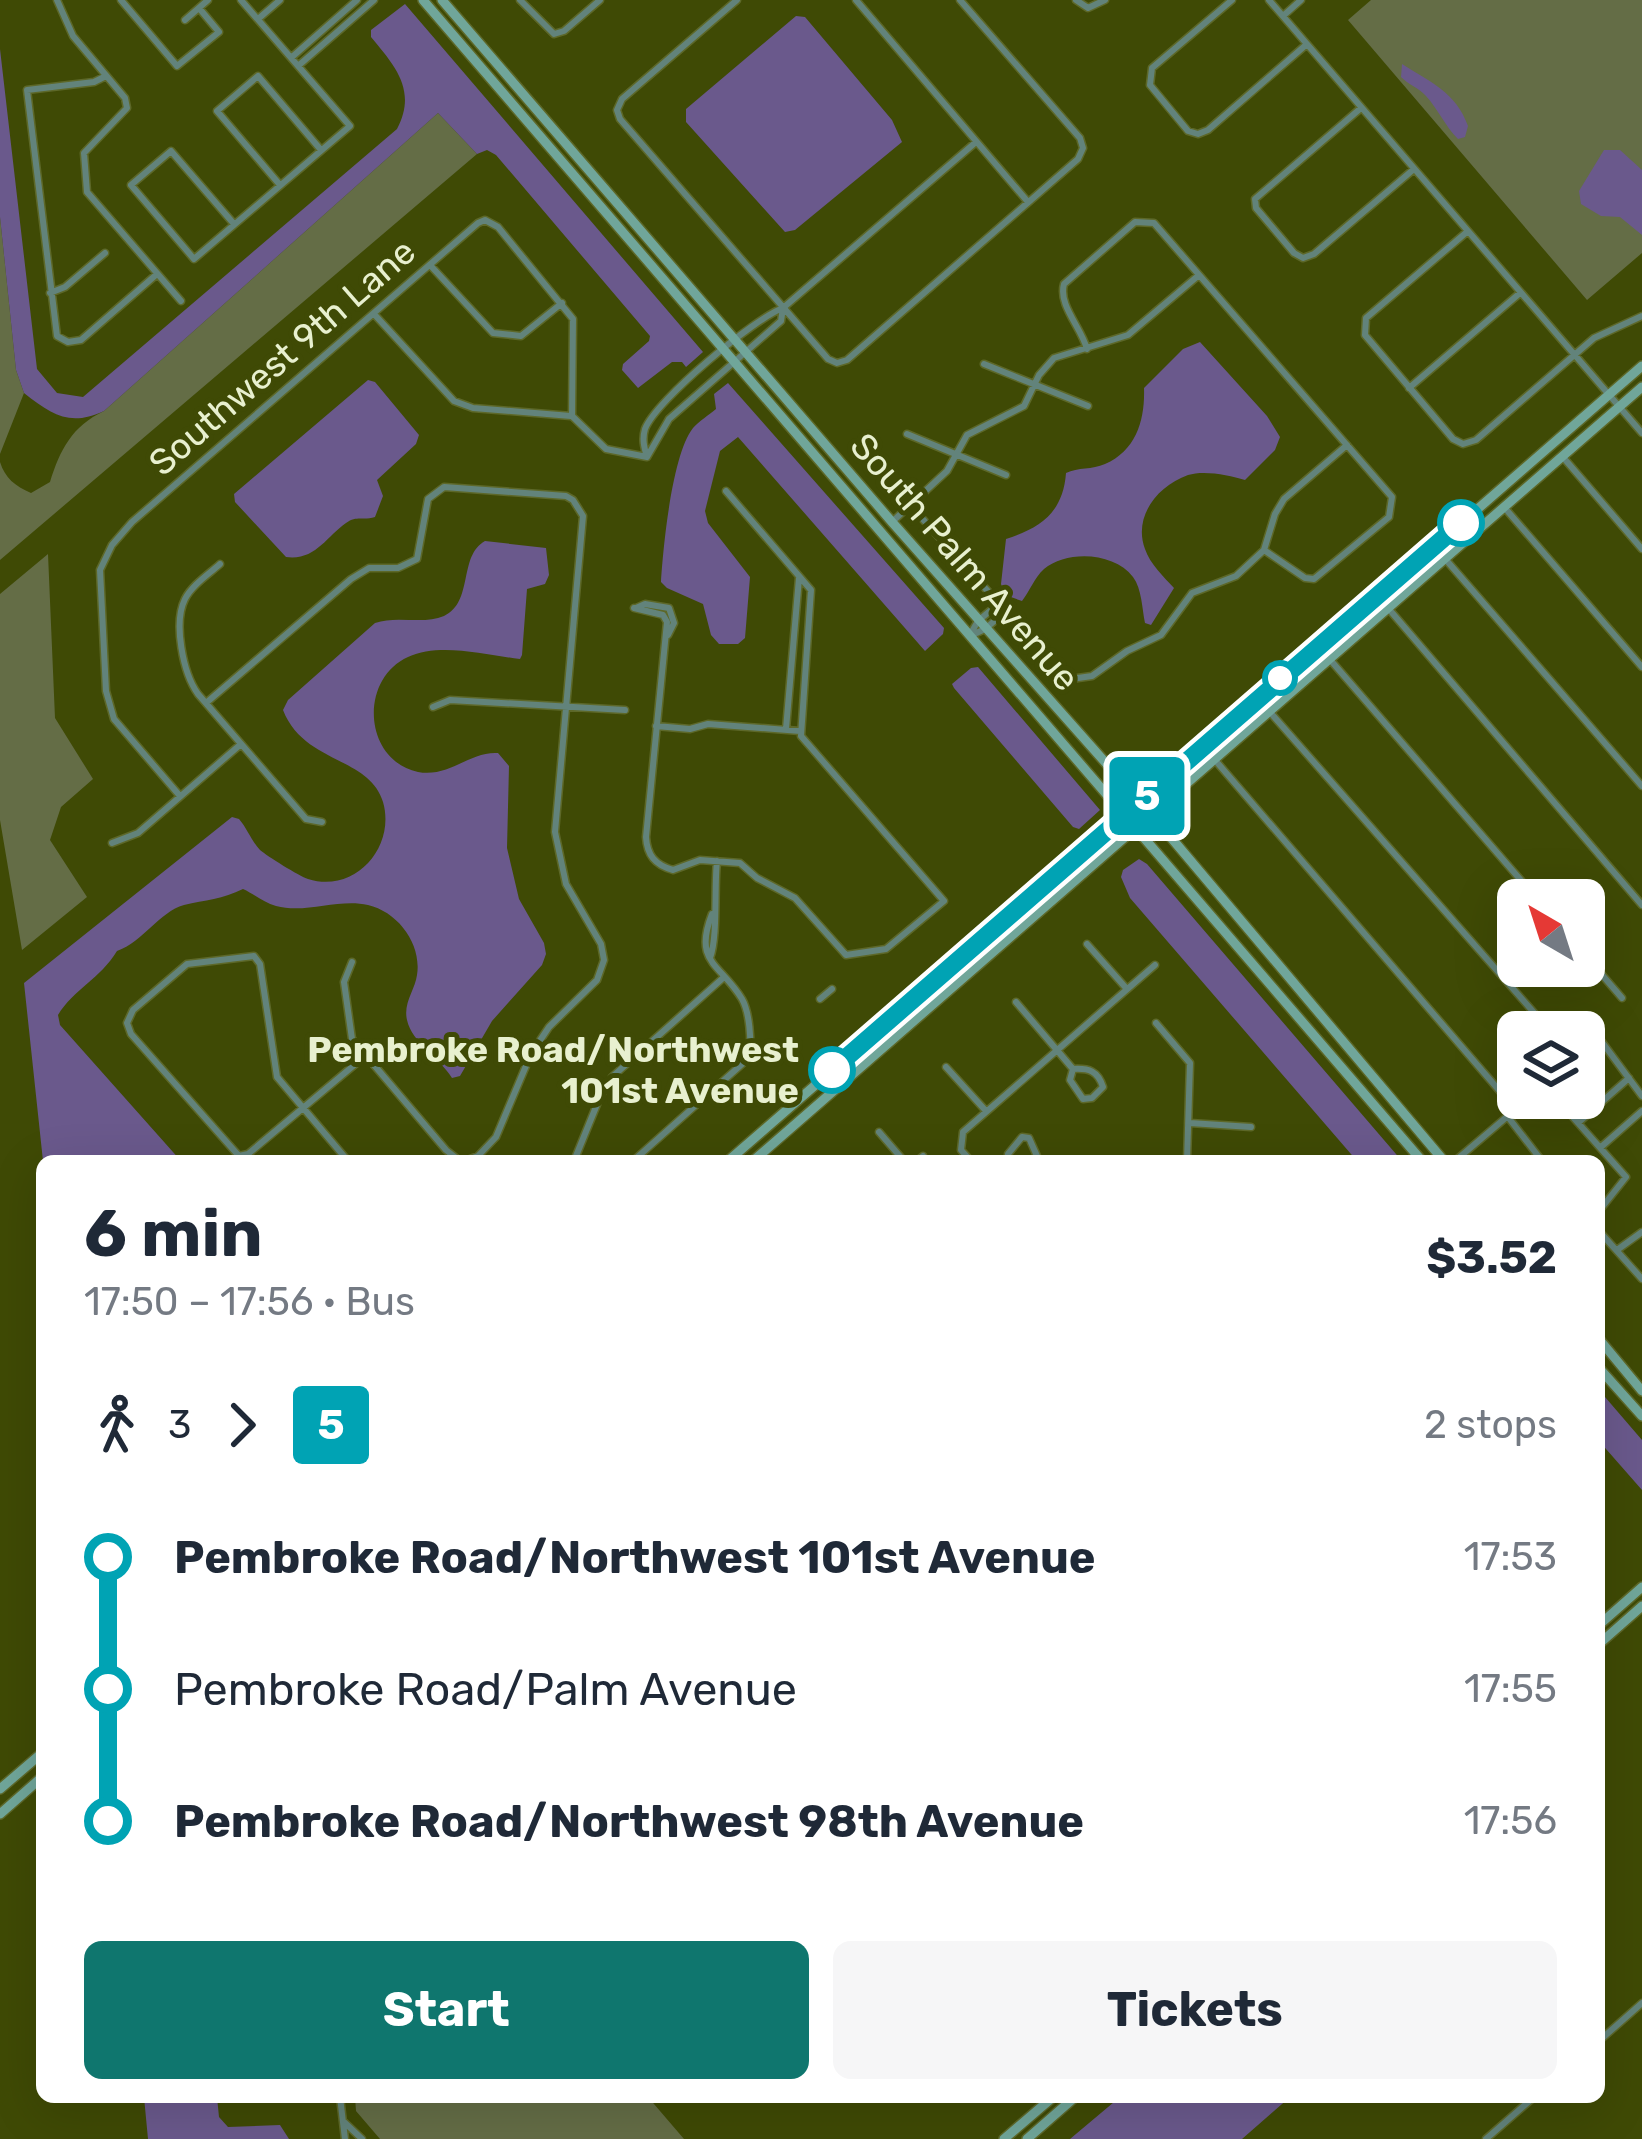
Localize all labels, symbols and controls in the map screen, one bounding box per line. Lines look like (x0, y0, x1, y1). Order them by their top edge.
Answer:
street label: Southwest 9th Lane (140, 230, 424, 484)
street label: South Palm Avenue (842, 425, 1088, 699)
unlabelled marker (1439, 501, 1483, 545)
unlabelled marker (1264, 662, 1296, 694)
line badge: 5 (1108, 757, 1186, 835)
text: 5 (1133, 771, 1161, 821)
north arrow (1497, 879, 1605, 987)
map controls (1497, 879, 1605, 1119)
button: layers (1497, 1011, 1605, 1119)
place label: Pembroke Road/Northwest 101st Avenue (307, 1028, 799, 1112)
marker: Pembroke Road/Northwest 101st Avenue (810, 1048, 854, 1092)
text: 6 min (84, 1194, 263, 1273)
text: $3.52 (1426, 1231, 1557, 1284)
text: 17:50 – 17:56 · Bus (84, 1279, 415, 1325)
icon: walk (84, 1392, 150, 1458)
icon: forward (209, 1392, 275, 1458)
text: 5 (317, 1400, 345, 1450)
text: 3 (168, 1402, 191, 1448)
text: 2 stops (1424, 1402, 1557, 1448)
text: Pembroke Road/Northwest 101st Avenue (174, 1531, 1096, 1584)
text: 17:53 (1464, 1534, 1557, 1580)
text: Pembroke Road/Palm Avenue (174, 1663, 797, 1716)
text: 17:55 (1464, 1666, 1557, 1712)
text: Pembroke Road/Northwest 98th Avenue (174, 1795, 1084, 1848)
text: 17:56 (1464, 1798, 1557, 1844)
button: Start (84, 1941, 809, 2079)
button: Tickets (833, 1941, 1557, 2079)

